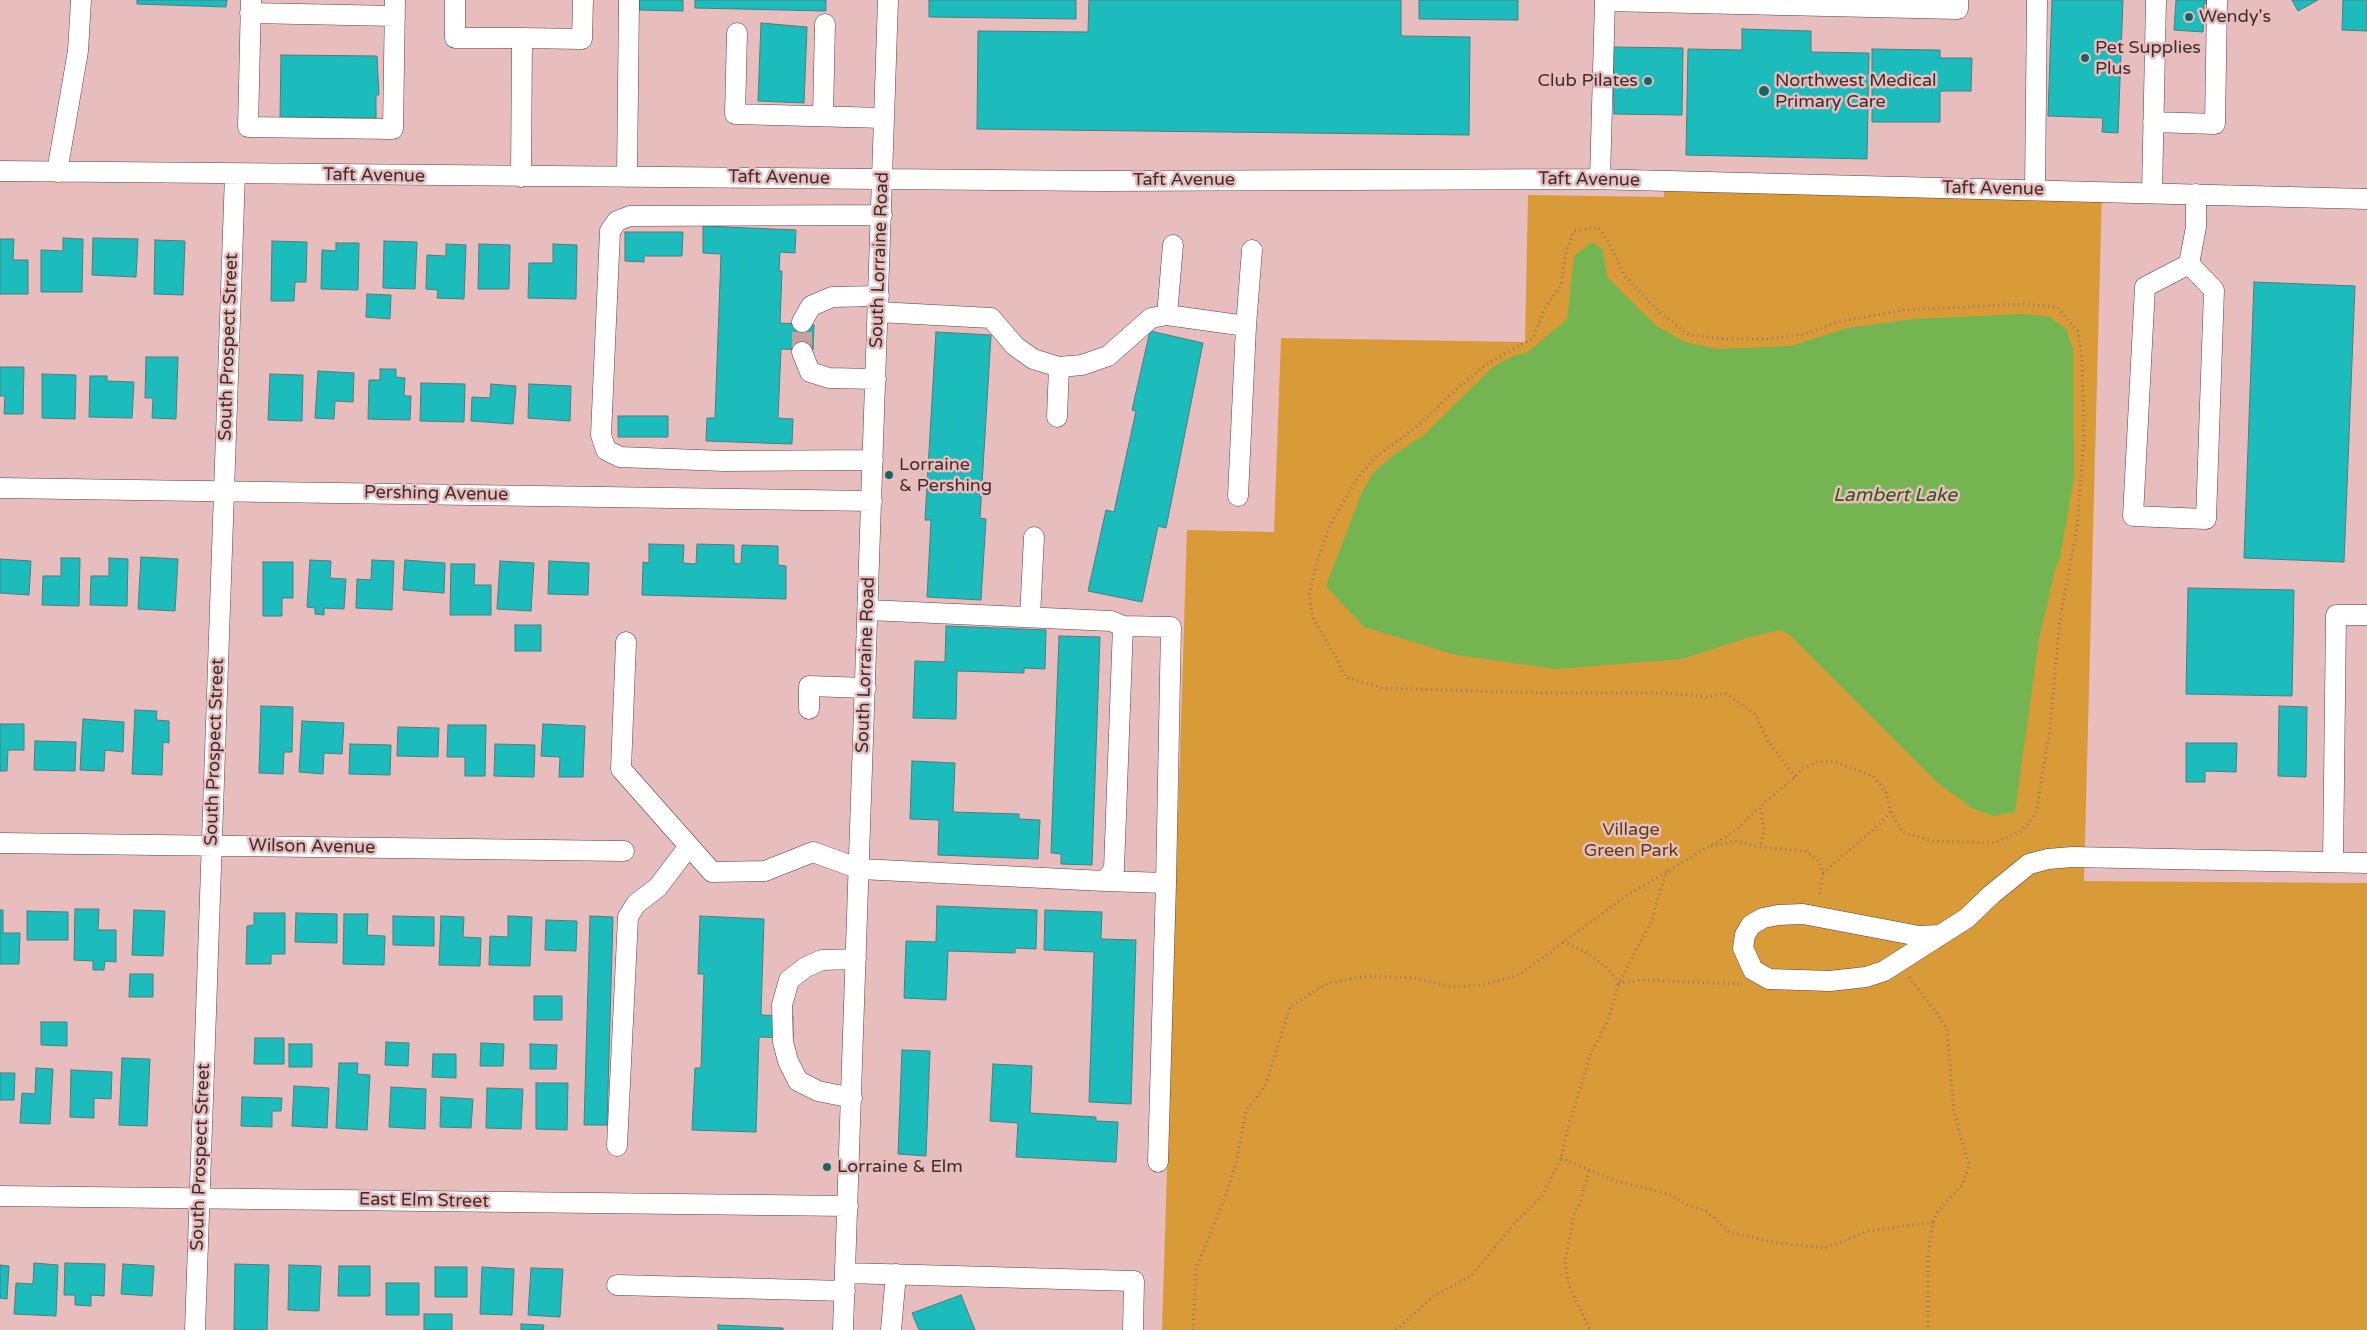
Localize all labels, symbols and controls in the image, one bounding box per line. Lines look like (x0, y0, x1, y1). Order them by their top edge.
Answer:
place label: Wendy's (2199, 6, 2271, 28)
marker: Wendy's (2183, 11, 2195, 23)
place label: Pet Supplies Plus (2095, 37, 2201, 80)
marker: Pet Supplies Plus (2079, 52, 2091, 64)
place label: Club Pilates (1538, 70, 1638, 92)
place label: Northwest Medical Primary Care (1775, 70, 1937, 112)
marker: Club Pilates (1642, 75, 1654, 87)
marker: Northwest Medical Primary Care (1757, 84, 1771, 98)
street label: Taft Avenue (323, 164, 425, 188)
street label: Taft Avenue (728, 166, 830, 190)
street label: Taft Avenue (1538, 168, 1640, 192)
street label: Taft Avenue (1133, 169, 1235, 191)
street label: South Lorraine Road (866, 172, 894, 348)
street label: Taft Avenue (1942, 177, 2044, 201)
street label: South Prospect Street (215, 253, 243, 441)
place label: Lorraine & Pershing (899, 454, 992, 496)
marker: Lorraine & Pershing (883, 469, 895, 481)
street label: Pershing Avenue (364, 482, 508, 506)
water label: Lambert Lake (1833, 485, 1957, 507)
street label: South Lorraine Road (852, 577, 880, 753)
street label: South Prospect Street (201, 658, 229, 846)
park label: Village Green Park (1584, 819, 1678, 862)
street label: Wilson Avenue (249, 835, 375, 859)
street label: South Prospect Street (187, 1063, 215, 1251)
place label: Lorraine & Elm (837, 1156, 963, 1178)
marker: Lorraine & Elm (821, 1161, 833, 1173)
street label: East Elm Street (359, 1189, 489, 1213)

